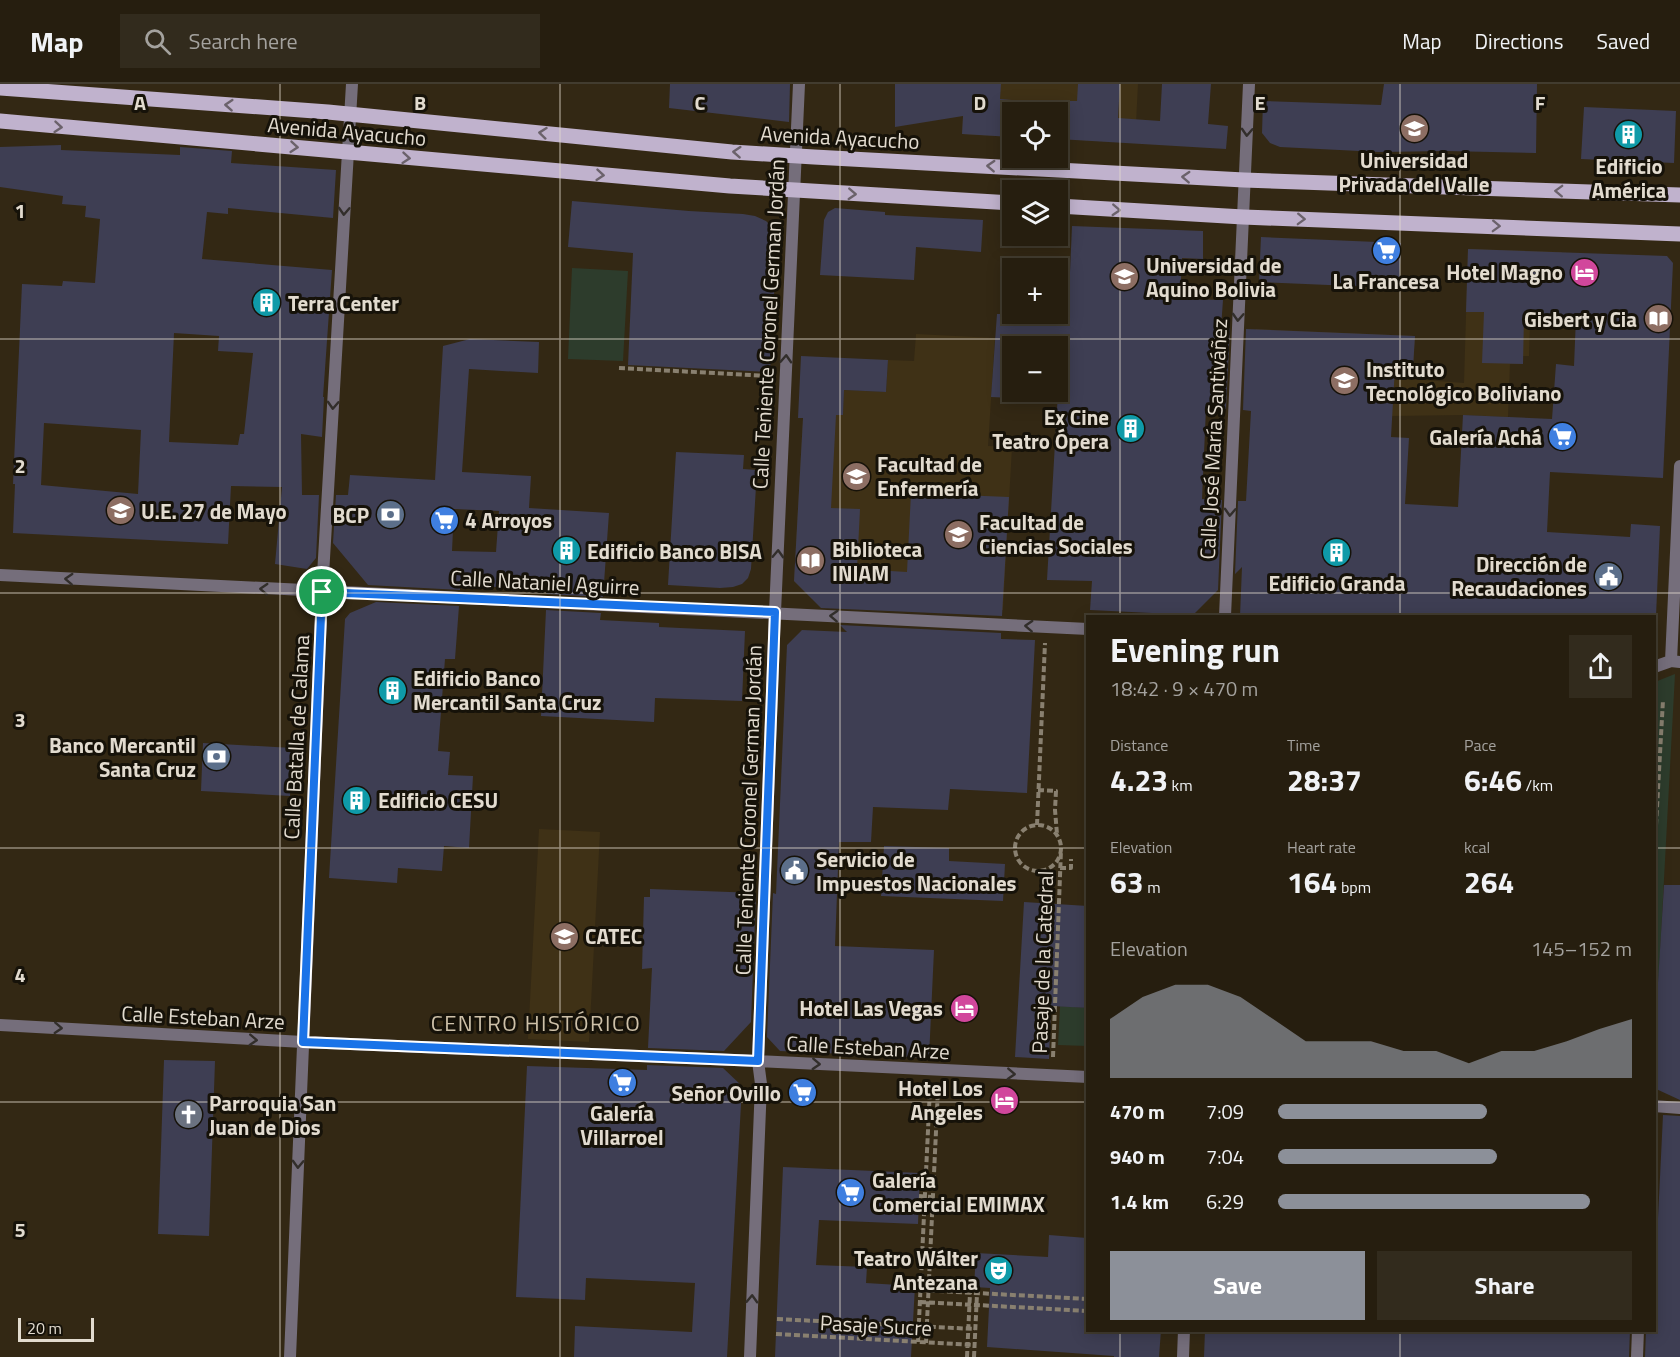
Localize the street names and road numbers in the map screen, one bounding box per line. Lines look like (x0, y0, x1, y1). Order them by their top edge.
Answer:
street label: Avenida Ayacucho (266, 108, 428, 154)
street label: Avenida Ayacucho (760, 117, 920, 157)
street label: Calle Teniente Coronel German Jordán (743, 158, 793, 490)
street label: Calle José María Santiváñez (1191, 318, 1235, 560)
street label: Calle Nataniel Aguirre (450, 561, 640, 603)
street label: Calle Batalla de Calama (275, 633, 317, 840)
street label: Calle Teniente Coronel German Jordán (726, 644, 770, 976)
street label: Pasaje de la Catedral (1023, 870, 1061, 1054)
street label: Calle Esteban Arze (120, 997, 286, 1037)
street label: Calle Esteban Arze (785, 1027, 951, 1067)
street label: Pasaje Sucre (819, 1306, 933, 1344)

